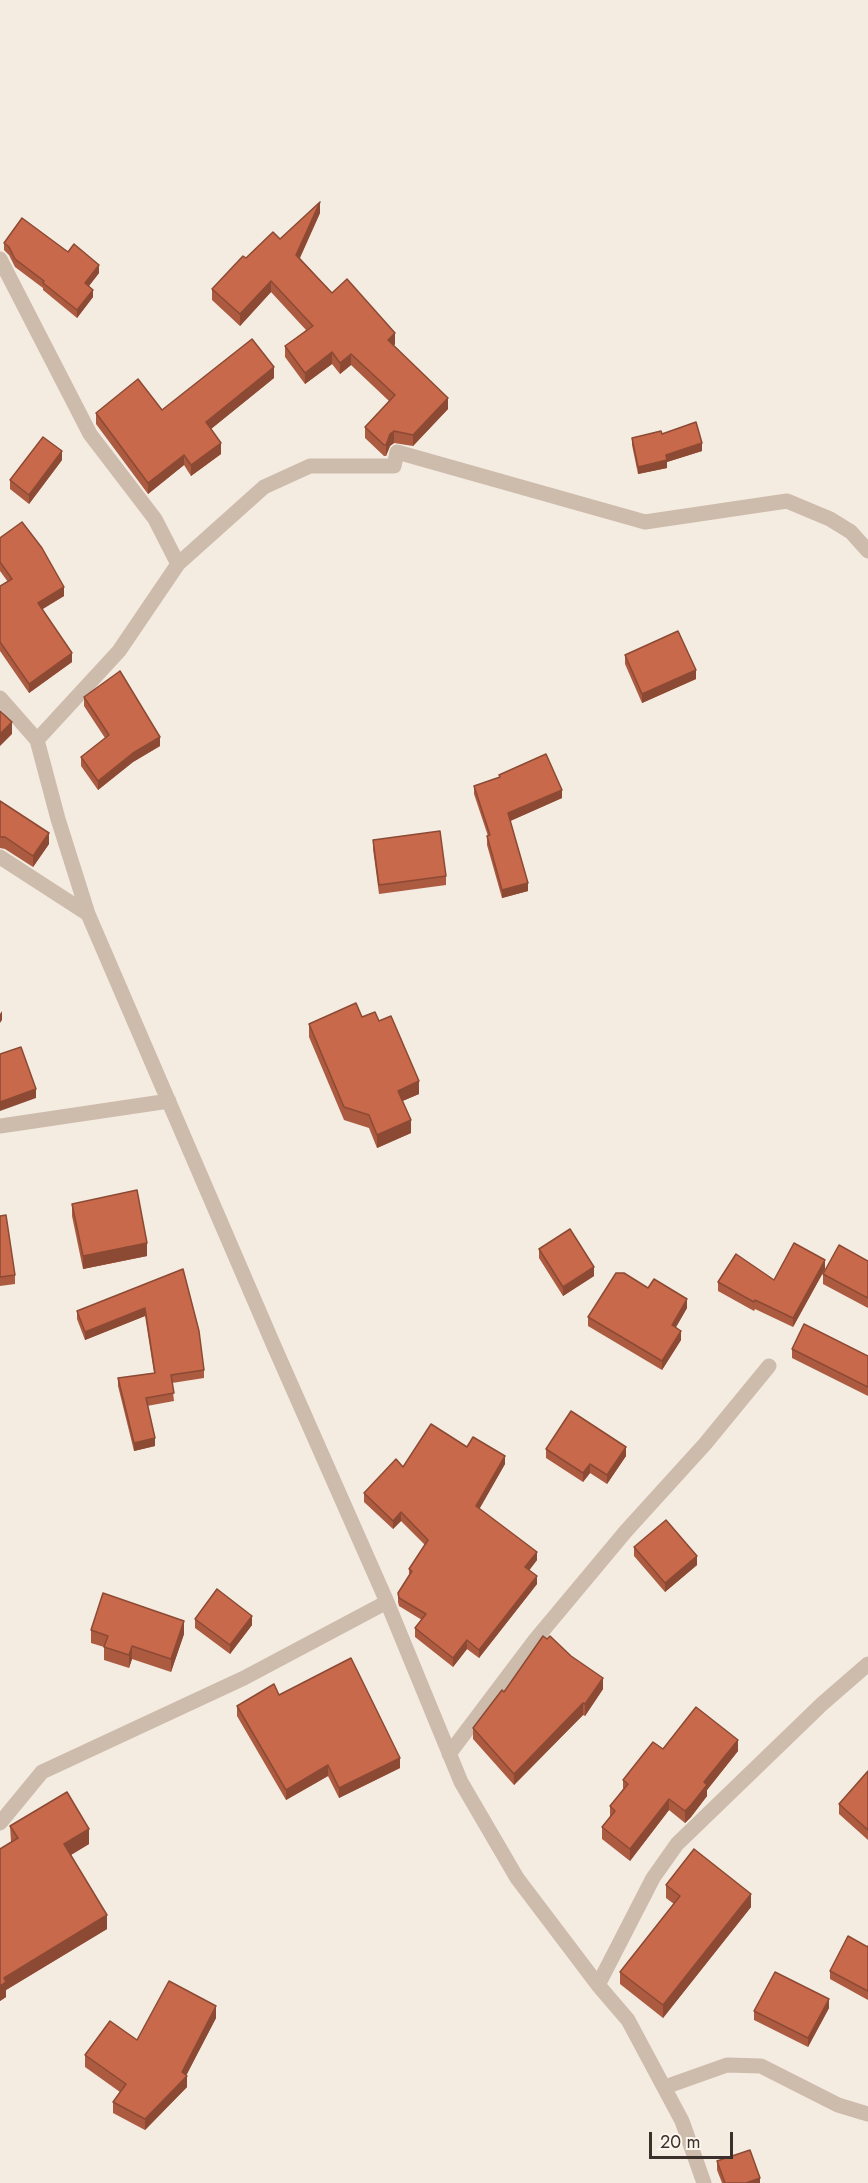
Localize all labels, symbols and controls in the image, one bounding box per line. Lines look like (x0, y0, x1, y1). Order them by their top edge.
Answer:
scale bar (652, 2120, 736, 2158)
text: 20 m (660, 2129, 700, 2155)

